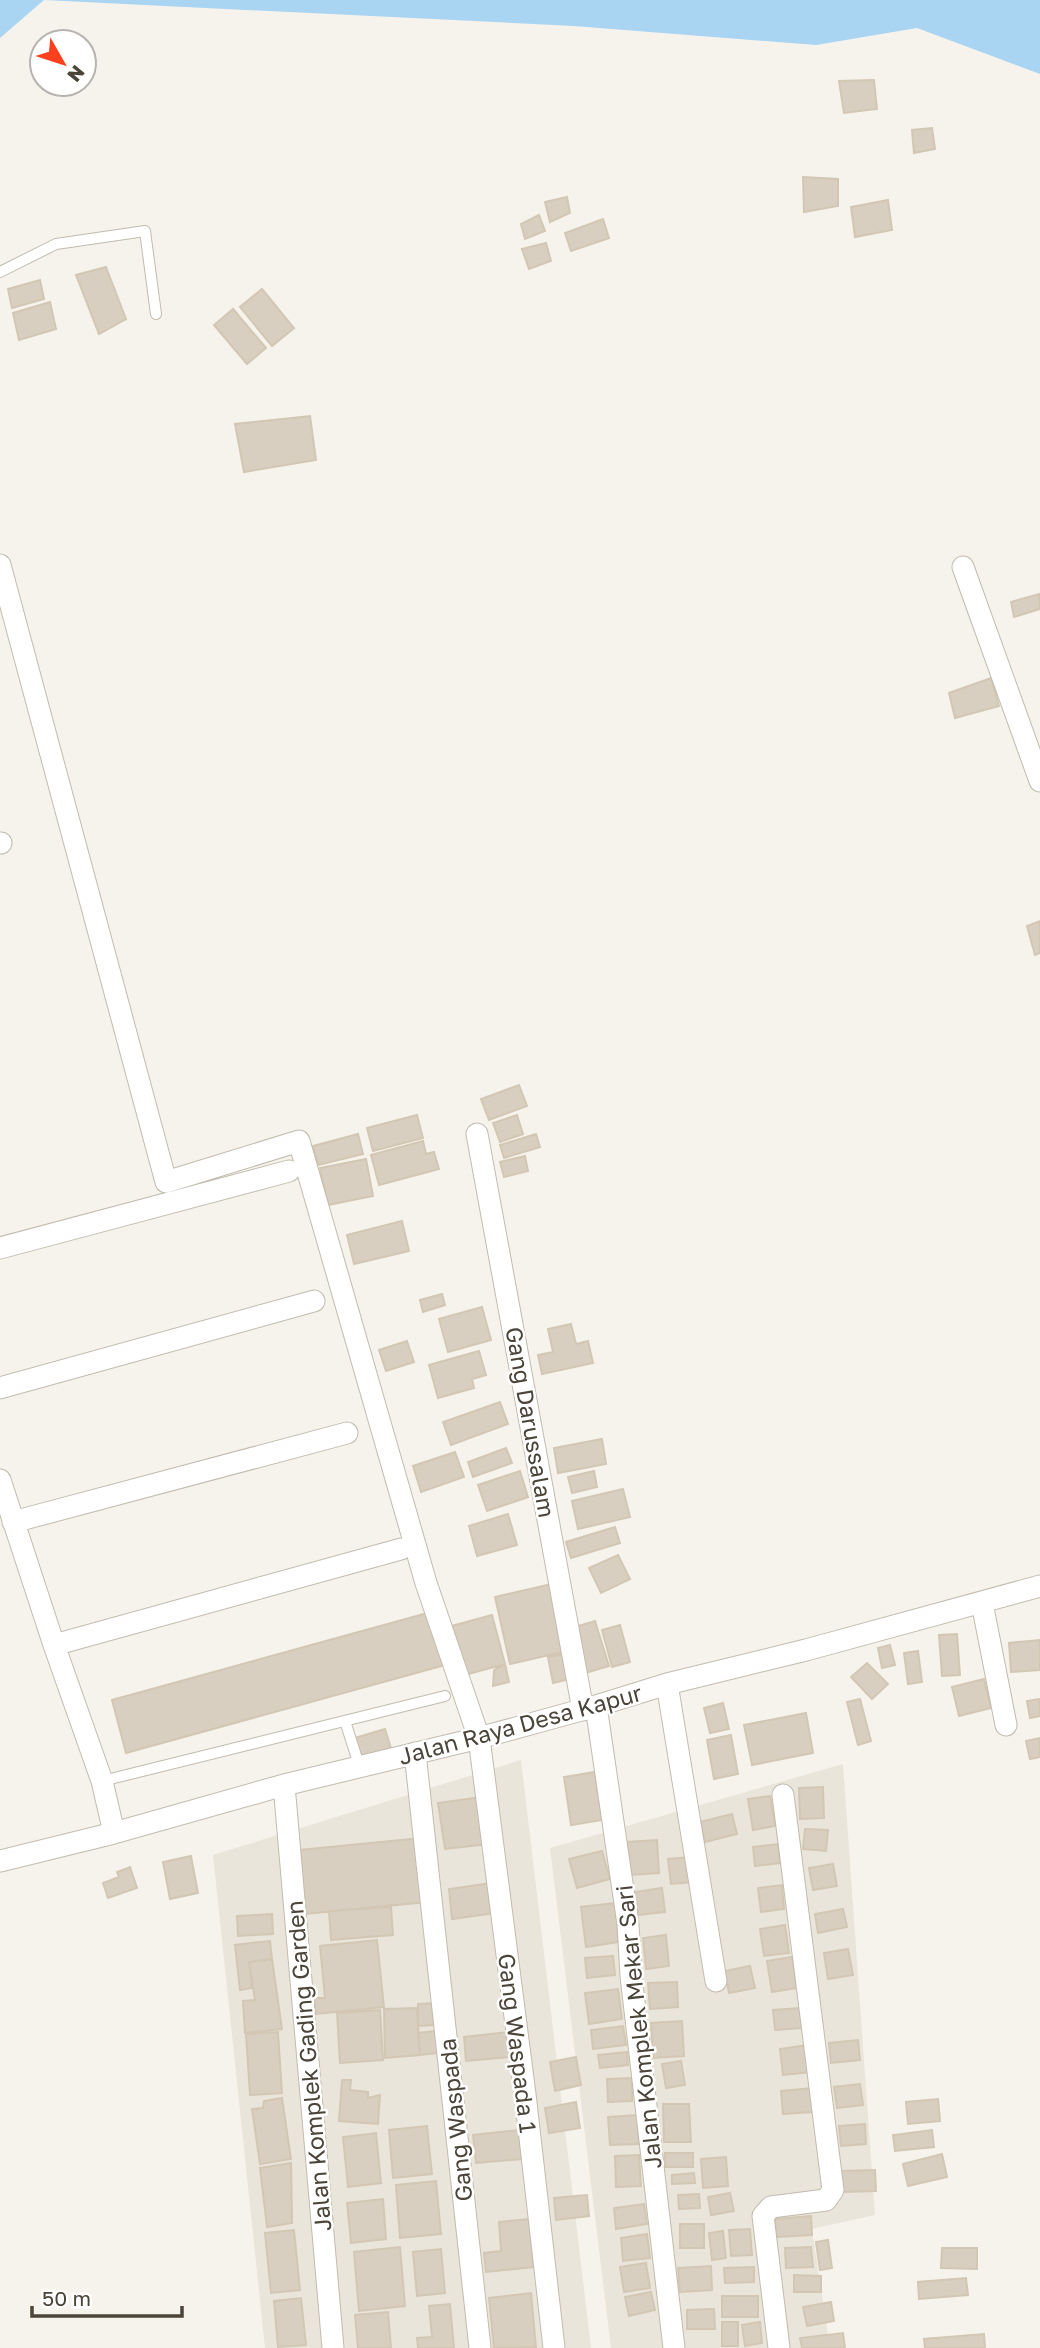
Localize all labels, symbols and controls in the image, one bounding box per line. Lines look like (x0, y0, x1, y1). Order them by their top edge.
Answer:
north arrow (28, 28, 98, 98)
text: N (63, 61, 90, 87)
street label: Gang Darussalam (500, 1324, 562, 1520)
street label: Jalan Raya Desa Kapur (395, 1678, 645, 1770)
street label: Jalan Komplek Mekar Sari (609, 1884, 667, 2170)
street label: Jalan Komplek Gading Garden (280, 1899, 336, 2233)
street label: Gang Waspada 1 (493, 1952, 543, 2134)
street label: Gang Waspada (433, 2037, 477, 2203)
scale bar (32, 2274, 182, 2318)
text: 50 m (42, 2285, 91, 2311)

